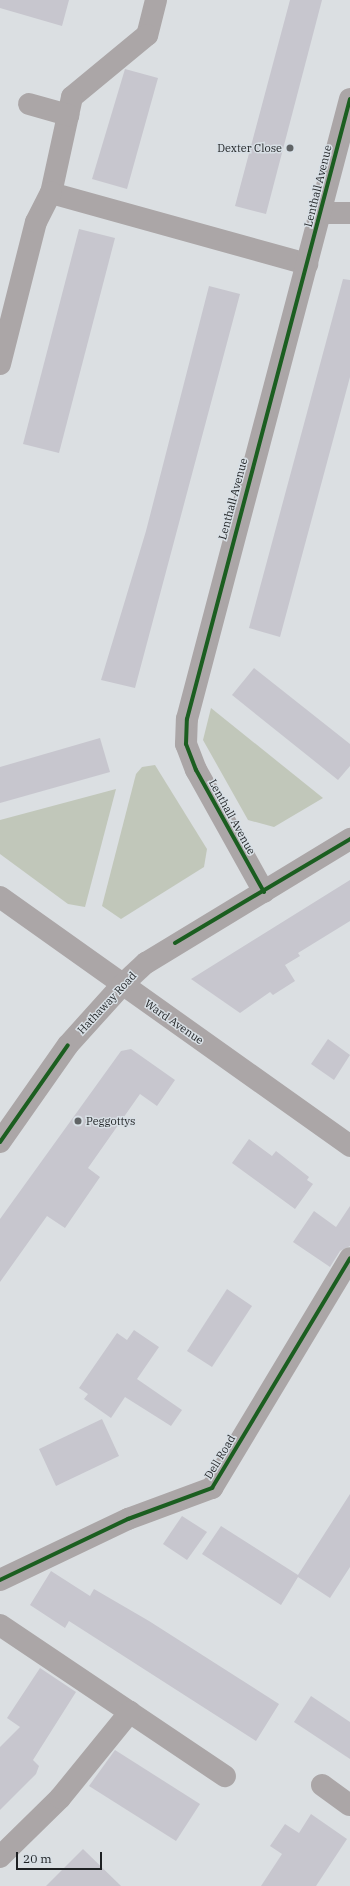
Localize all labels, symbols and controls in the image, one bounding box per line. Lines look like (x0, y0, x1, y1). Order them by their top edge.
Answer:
place label: Dexter Close (217, 141, 282, 155)
marker: Dexter Close (285, 143, 295, 153)
street label: Lenthall Avenue (301, 144, 335, 228)
street label: Lenthall Avenue (216, 457, 250, 541)
street label: Lenthall Avenue (206, 777, 258, 857)
street label: Hathaway Road (75, 969, 139, 1037)
street label: Ward Avenue (142, 997, 206, 1047)
place label: Peggottys (86, 1114, 135, 1128)
marker: Peggottys (73, 1116, 83, 1126)
street label: Dell Road (202, 1433, 238, 1481)
scale bar (18, 1844, 104, 1870)
text: 20 m (23, 1851, 52, 1866)

